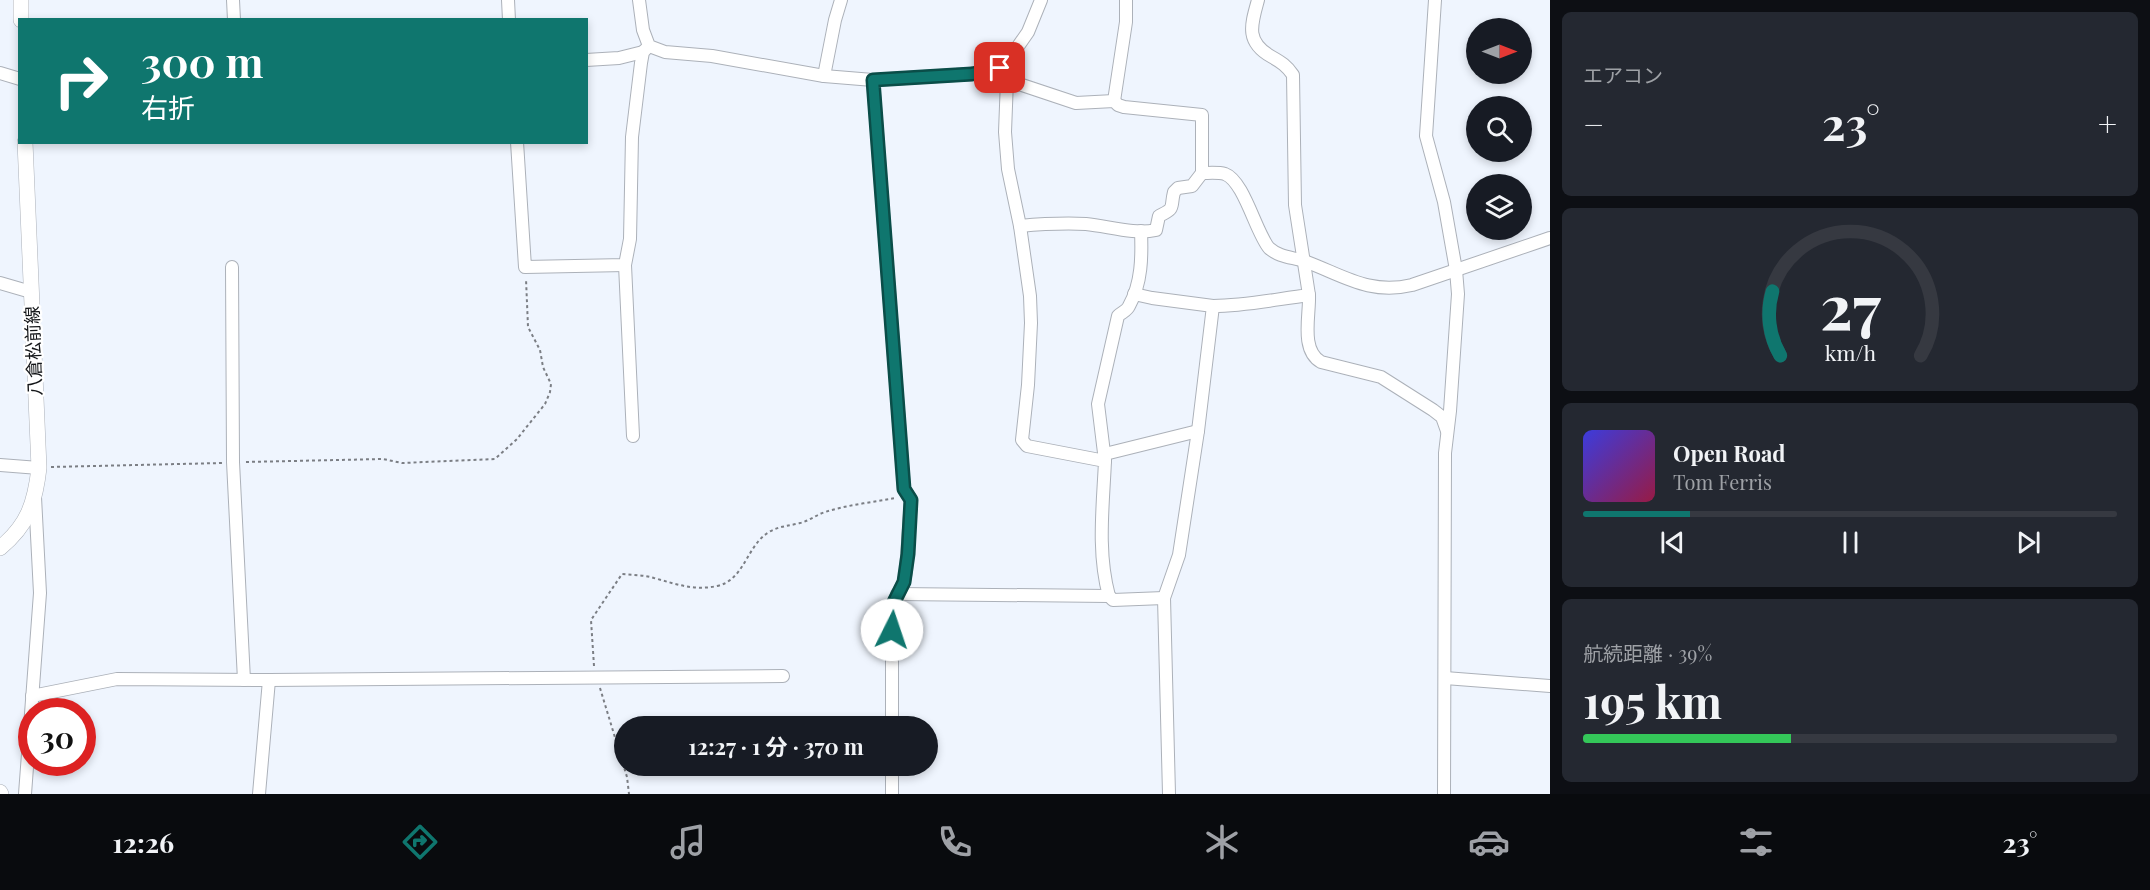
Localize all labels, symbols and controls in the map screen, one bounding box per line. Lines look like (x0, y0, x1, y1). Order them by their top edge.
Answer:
north arrow (1466, 18, 1532, 84)
map controls (1466, 18, 1532, 240)
text: 300 m (141, 33, 263, 89)
icon: right (42, 42, 120, 120)
pin (974, 42, 1025, 93)
icon: arrive (983, 51, 1016, 84)
text: エアコン (1583, 61, 1663, 88)
text: 右折 (141, 89, 195, 125)
text: 23° (1822, 92, 1880, 152)
button: search (1466, 96, 1532, 162)
text: − (1583, 101, 1604, 145)
text: + (2098, 101, 2117, 145)
button: layers (1466, 174, 1532, 240)
text: 27 (1819, 262, 1881, 346)
street label: 八倉松前線 (19, 306, 47, 396)
text: km/h (1824, 339, 1876, 367)
text: Open Road (1673, 438, 1785, 468)
text: Tom Ferris (1673, 468, 1772, 495)
icon: previous (1656, 526, 1689, 559)
icon: pause (1834, 526, 1867, 559)
icon: next (2012, 526, 2045, 559)
position arrow (860, 598, 924, 662)
text: 航続距離 · 39% (1583, 639, 1712, 666)
text: 195 km (1583, 670, 1722, 730)
speed limit sign: 30 (18, 698, 96, 776)
text: 12:27 · 1 分 · 370 m (688, 731, 864, 761)
icon: directions (399, 821, 441, 863)
icon: music (667, 821, 709, 863)
icon: phone (934, 821, 976, 863)
icon: climate (1201, 821, 1243, 863)
icon: car (1468, 821, 1510, 863)
icon: filters (1735, 821, 1777, 863)
text: 12:26 (113, 824, 174, 860)
text: 23° (2002, 824, 2037, 860)

